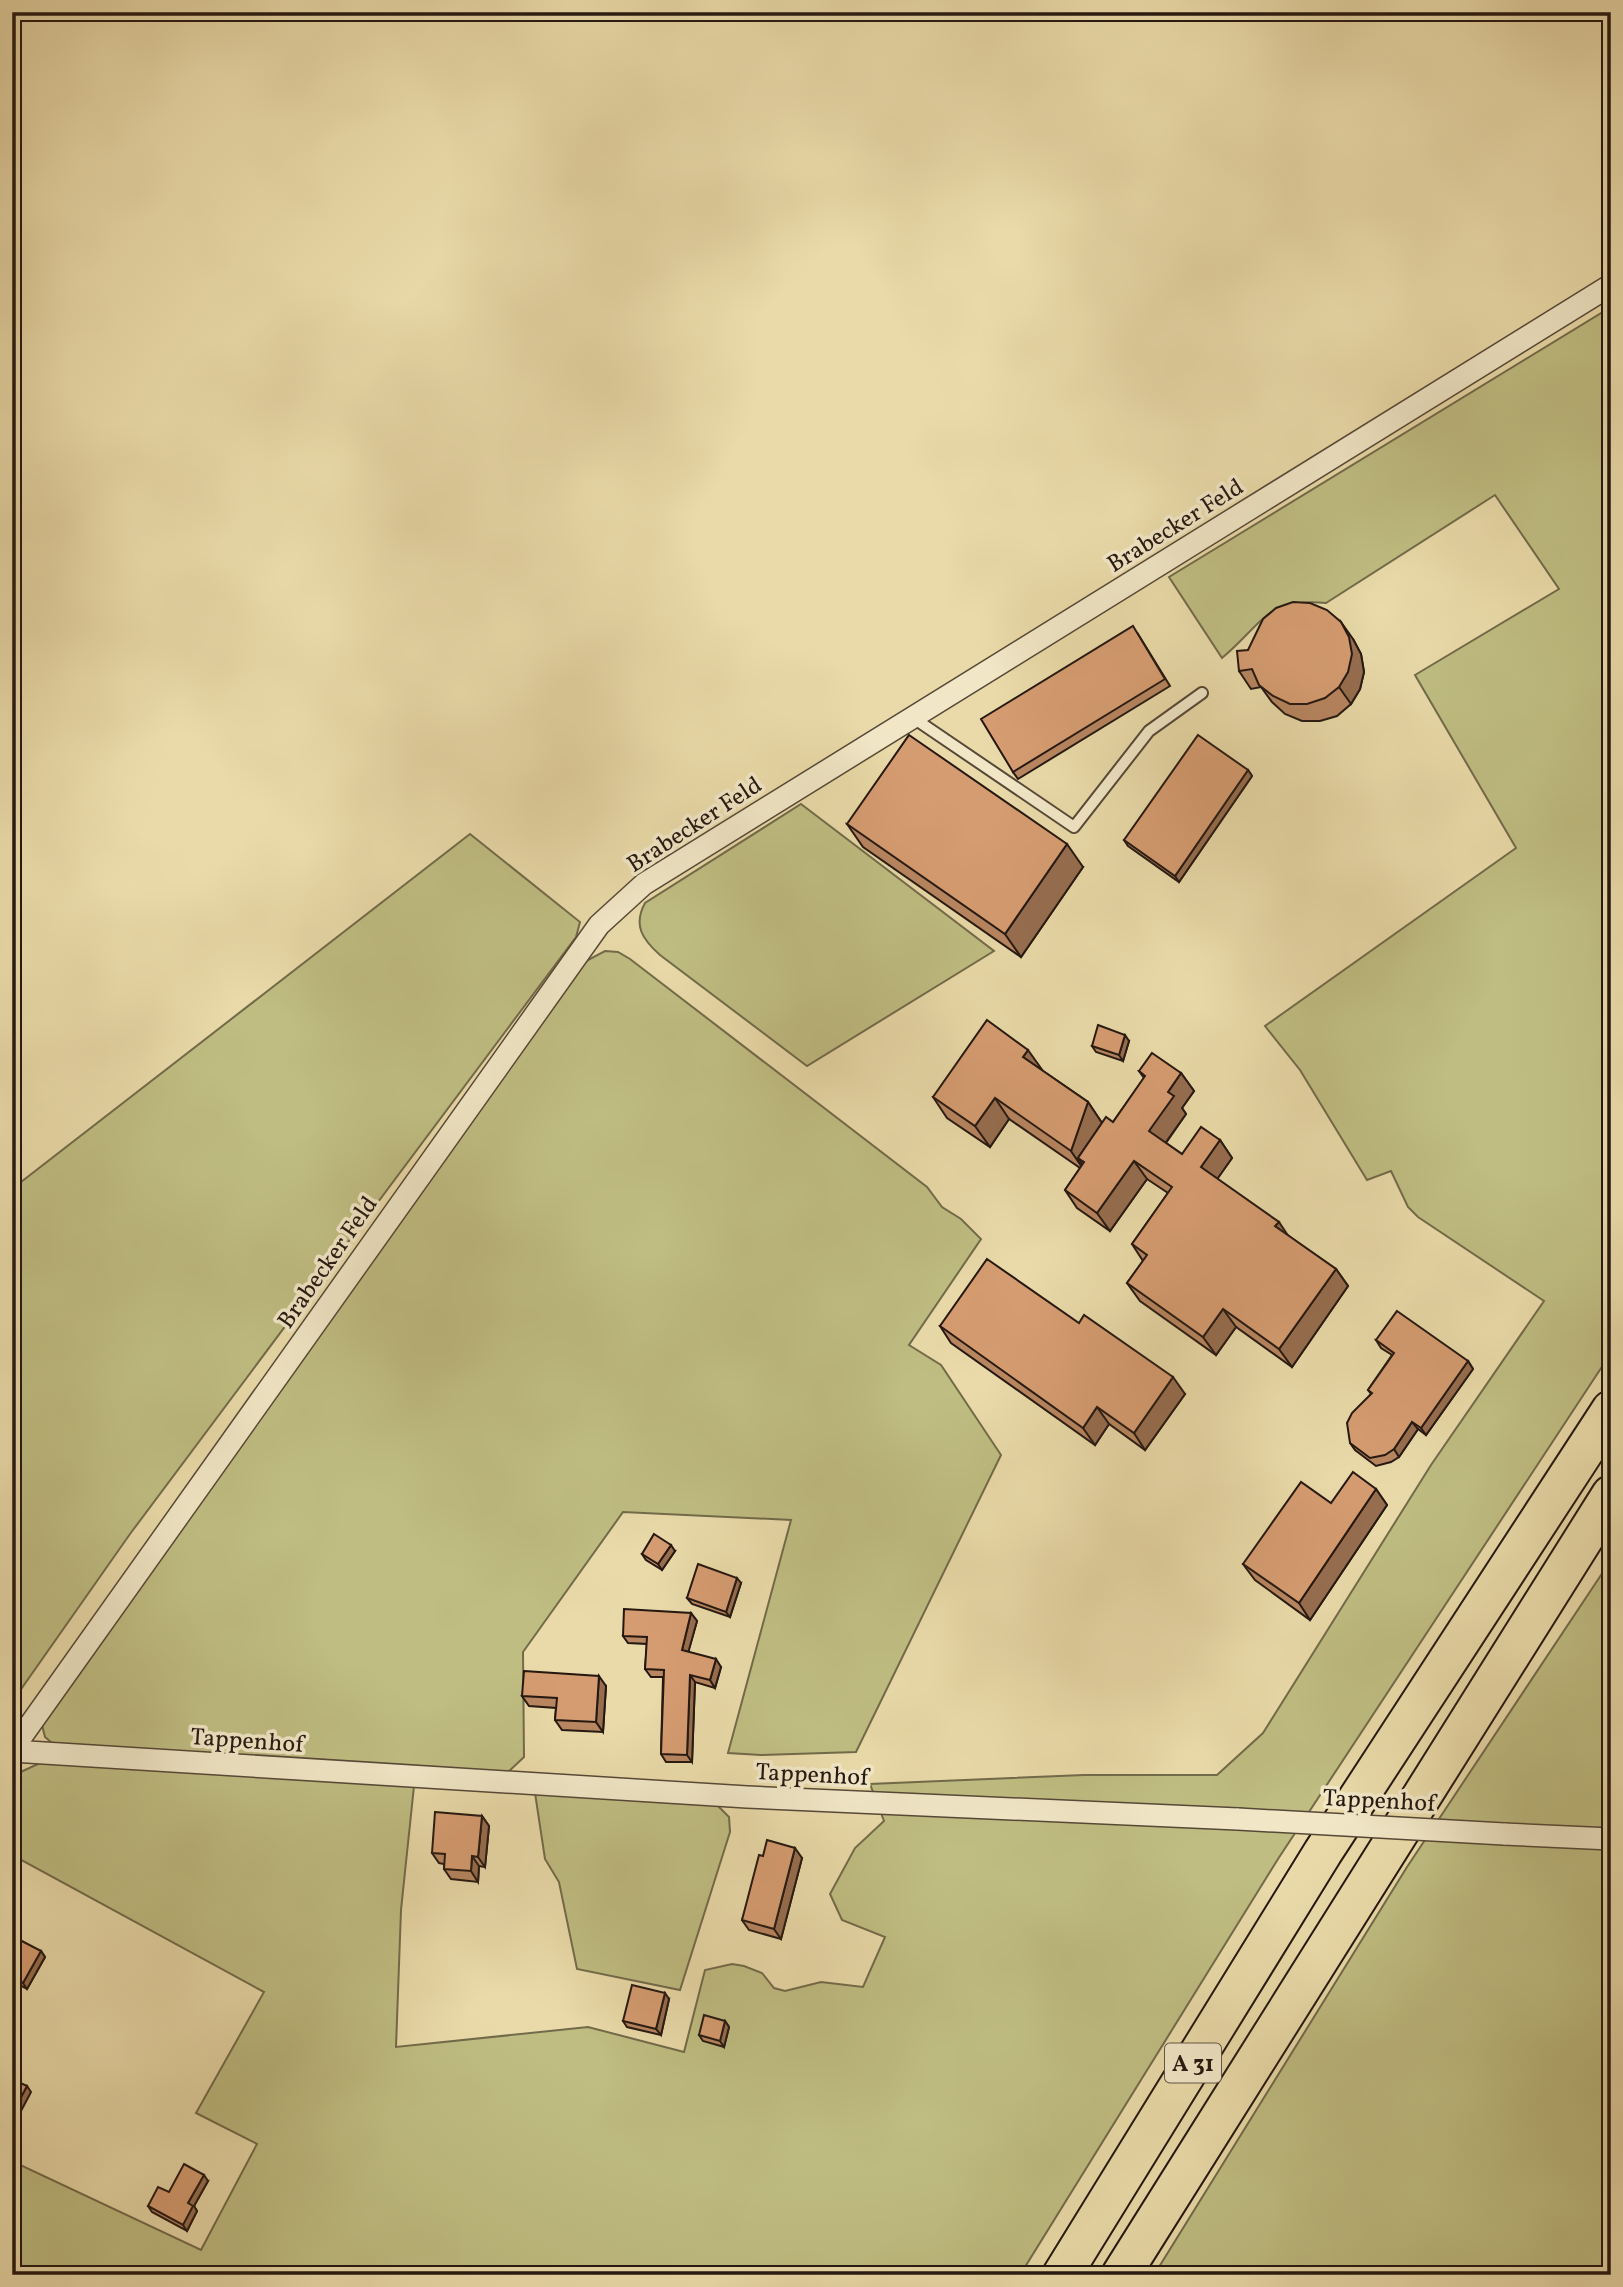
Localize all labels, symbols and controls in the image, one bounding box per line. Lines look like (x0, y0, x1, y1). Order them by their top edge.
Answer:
street label: Brabecker Feld (1101, 471, 1251, 582)
street label: Brabecker Feld (621, 769, 769, 882)
street label: Brabecker Feld (270, 1190, 387, 1336)
street label: Tappenhof (189, 1721, 307, 1763)
street label: Tappenhof (755, 1756, 872, 1796)
street label: Tappenhof (1322, 1782, 1439, 1822)
road number: A 31 (1165, 2044, 1221, 2082)

